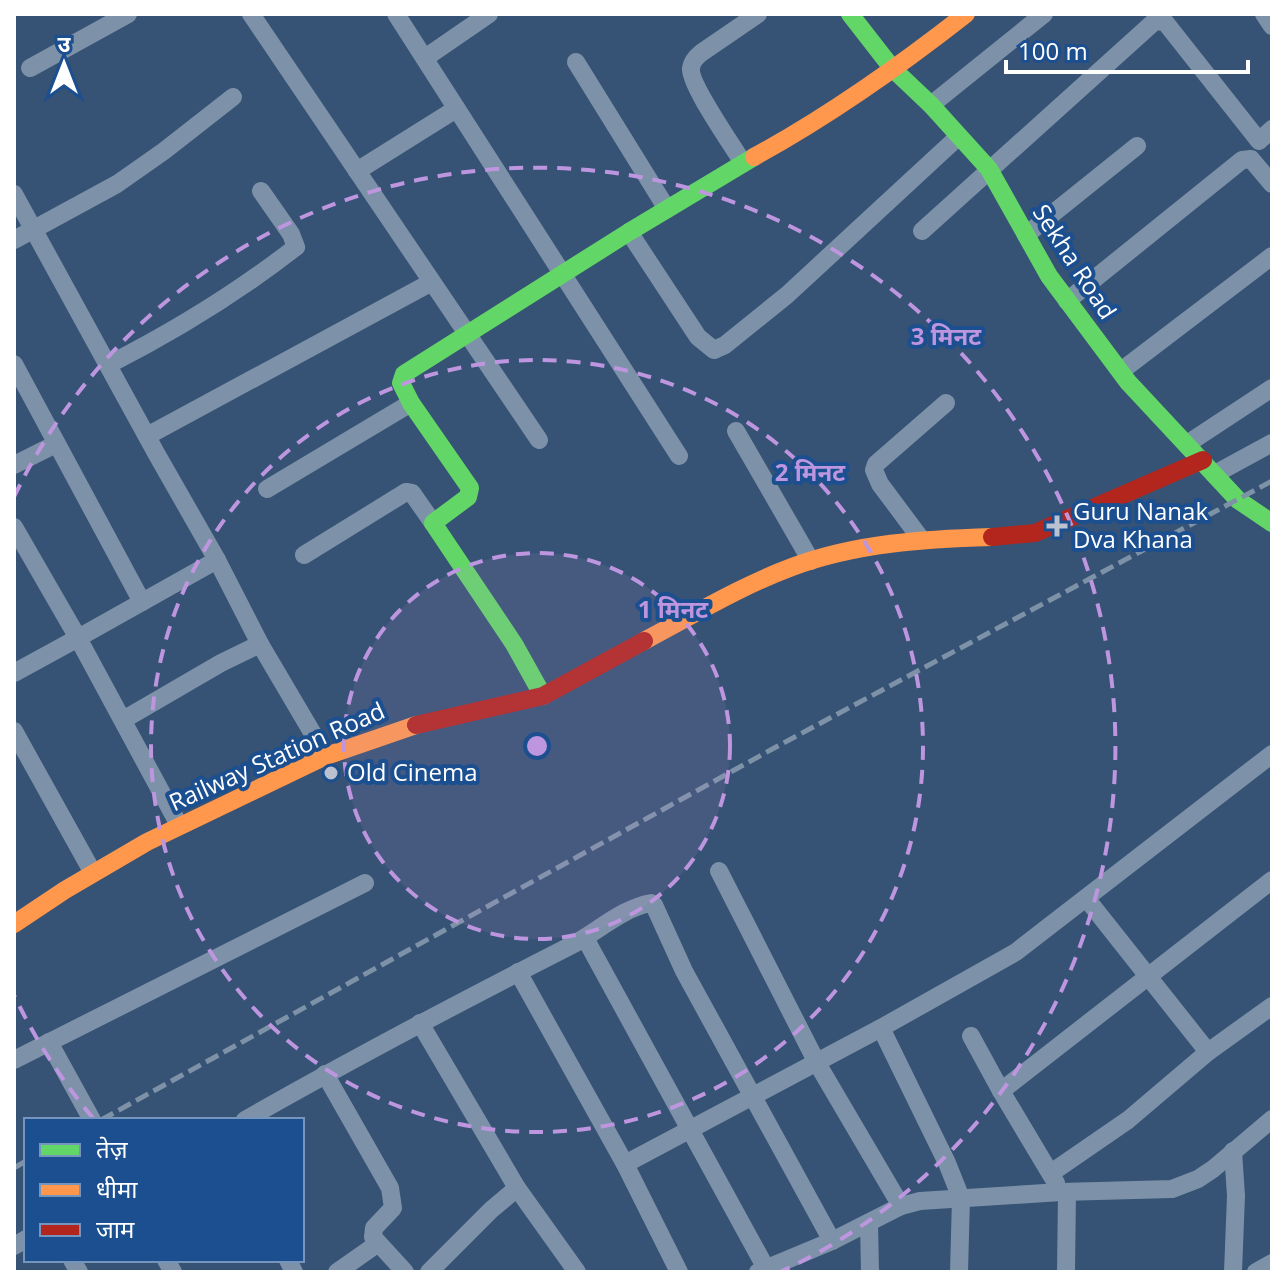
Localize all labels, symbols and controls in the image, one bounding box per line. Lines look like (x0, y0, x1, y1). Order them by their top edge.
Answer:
north arrow (24, 24, 104, 104)
scale bar (1006, 24, 1248, 74)
text: उ (58, 28, 72, 58)
text: 100 m (1018, 34, 1088, 67)
street label: Sekha Road (1026, 197, 1125, 325)
text: 3 मिनट (911, 319, 982, 352)
text: 2 मिनट (775, 455, 846, 488)
place label: Guru Nanak Dva Khana (1073, 494, 1208, 555)
marker: Guru Nanak Dva Khana (1048, 517, 1066, 535)
text: 1 मिनट (638, 592, 709, 625)
street label: Railway Station Road (163, 693, 389, 818)
centre of rings (523, 732, 551, 760)
place label: Old Cinema (347, 755, 478, 788)
marker: Old Cinema (322, 764, 340, 782)
legend (24, 1118, 304, 1262)
text: तेज़ (96, 1132, 129, 1165)
text: धीमा (96, 1172, 138, 1205)
text: जाम (96, 1212, 135, 1245)

